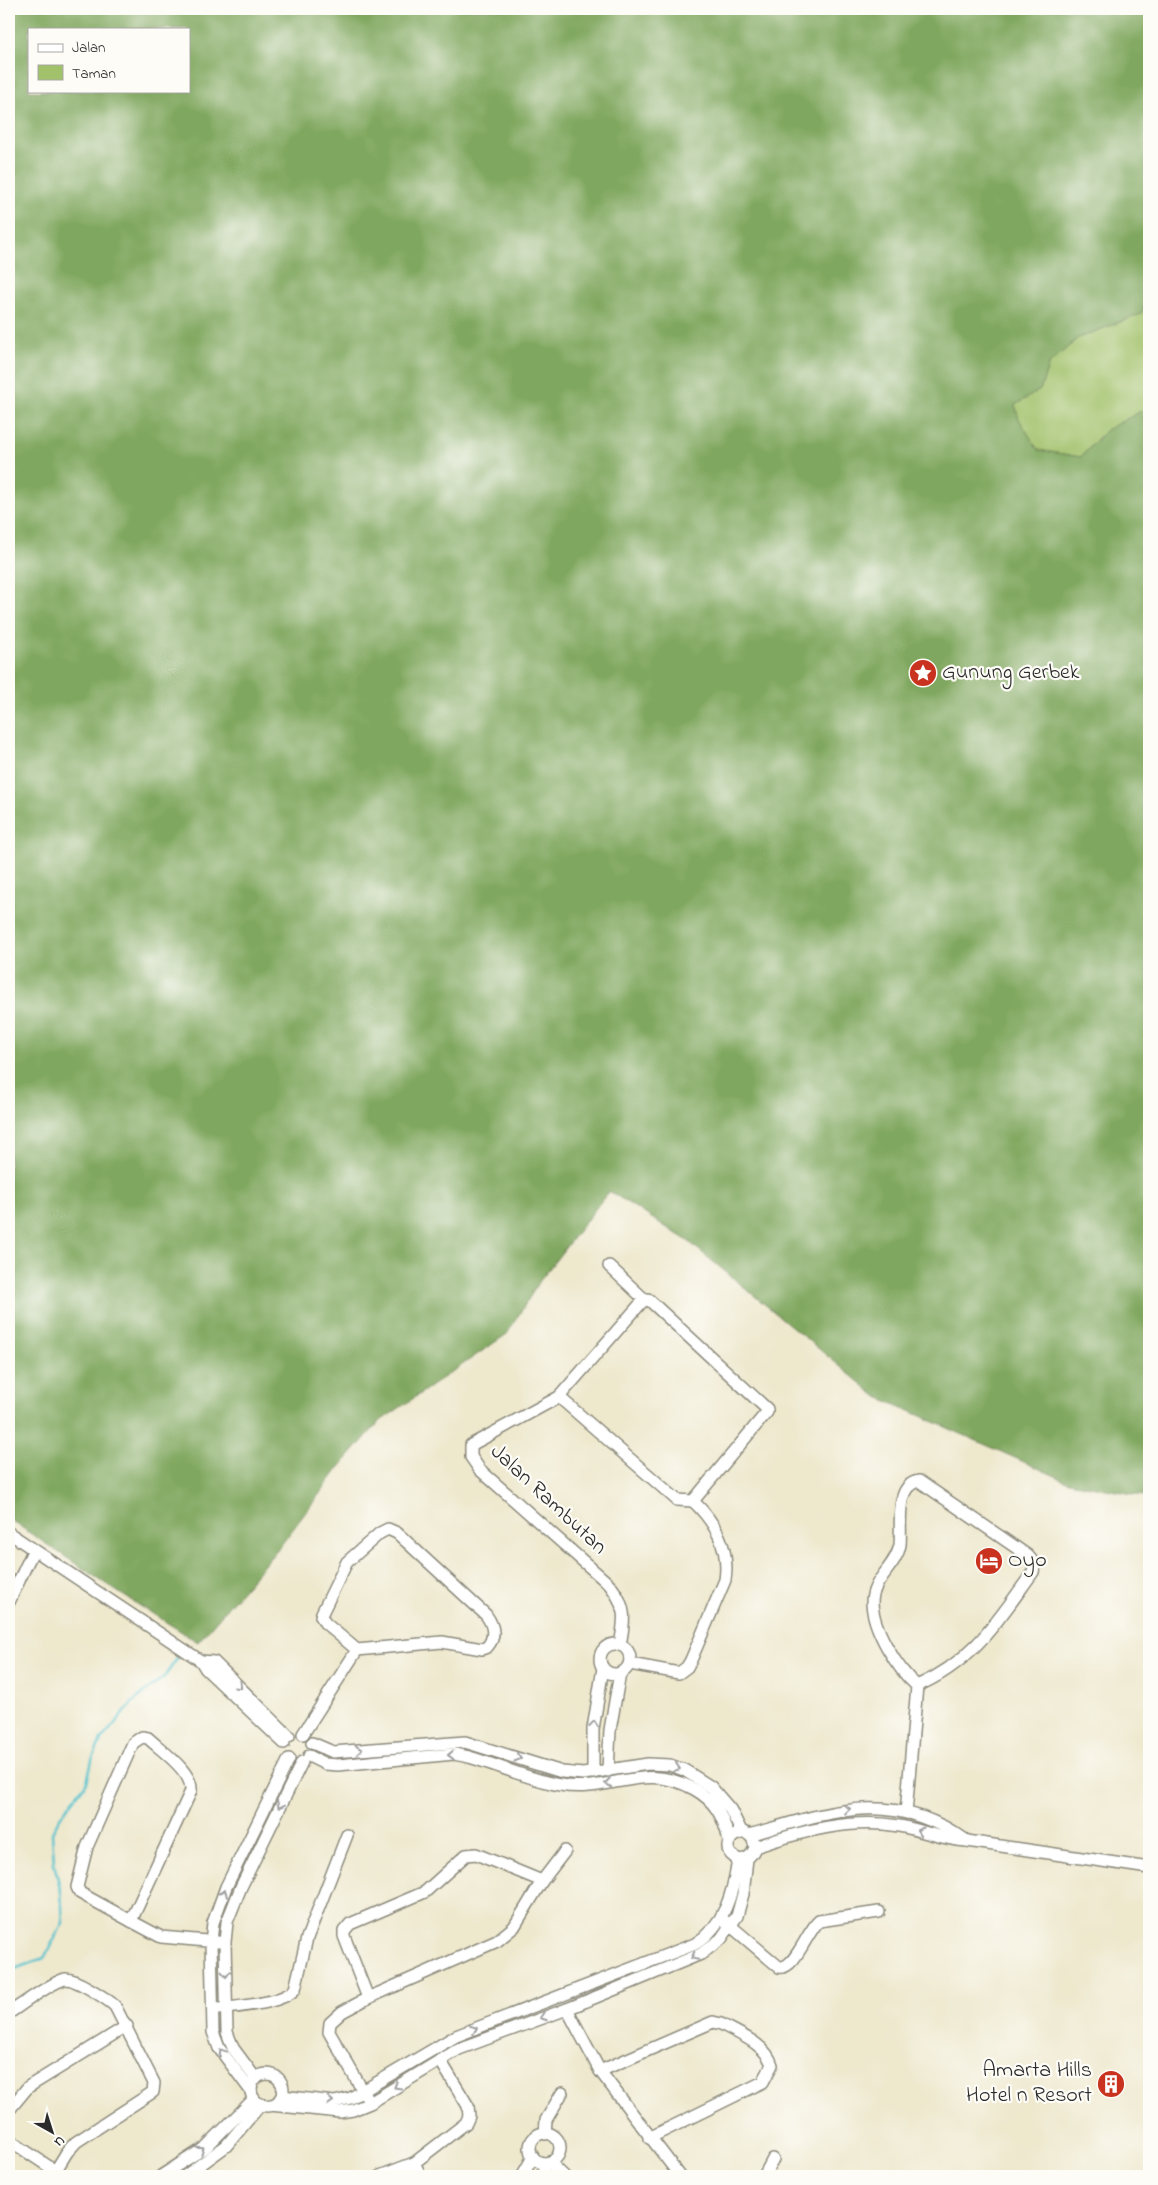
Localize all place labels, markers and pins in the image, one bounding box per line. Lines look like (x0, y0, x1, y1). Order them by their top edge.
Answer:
place label: Gunung Gerbek (942, 657, 1080, 690)
place icon: Gunung Gerbek (908, 658, 938, 688)
place label: Oyo (1008, 1545, 1047, 1578)
hotel icon: Oyo (974, 1546, 1004, 1576)
place label: Amarta Hills Hotel n Resort (966, 2055, 1093, 2112)
building icon: Amarta Hills Hotel n Resort (1096, 2069, 1126, 2099)

